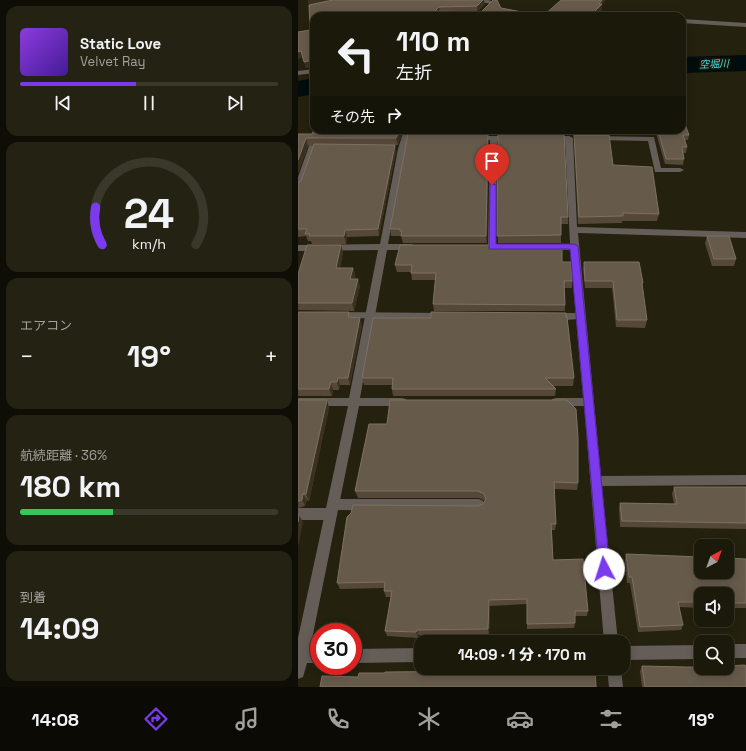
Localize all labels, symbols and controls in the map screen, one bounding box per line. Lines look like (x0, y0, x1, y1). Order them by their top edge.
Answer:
text: 110 m (396, 23, 470, 59)
icon: left (330, 28, 382, 80)
text: Static Love (80, 34, 161, 53)
text: Velvet Ray (80, 53, 145, 70)
water label: 空堀川 (699, 57, 730, 71)
text: 左折 (396, 61, 432, 84)
icon: previous (52, 92, 74, 114)
icon: pause (138, 92, 160, 114)
icon: next (224, 92, 246, 114)
icon: right (383, 104, 405, 126)
text: その先 (330, 107, 375, 126)
pin (475, 144, 509, 185)
icon: arrive (481, 150, 503, 172)
text: 24 (124, 187, 174, 240)
text: km/h (132, 235, 166, 253)
text: エアコン (20, 317, 72, 334)
text: 19° (127, 337, 171, 376)
text: − (20, 342, 34, 370)
text: + (264, 342, 278, 370)
text: 航続距離 · 36% (20, 447, 107, 464)
text: 180 km (20, 467, 121, 506)
north arrow (694, 539, 734, 579)
map controls (694, 539, 734, 675)
position arrow (583, 548, 625, 590)
button: sound (694, 587, 734, 627)
text: 到着 (20, 589, 46, 606)
text: 14:09 (20, 609, 100, 648)
speed limit sign: 30 (310, 623, 362, 675)
button: search (694, 635, 734, 675)
text: 14:09 · 1 分 · 170 m (458, 645, 586, 664)
icon: directions (142, 705, 170, 733)
icon: music (233, 705, 261, 733)
icon: phone (324, 705, 352, 733)
icon: climate (415, 705, 443, 733)
icon: car (506, 705, 534, 733)
icon: filters (597, 705, 625, 733)
text: 14:08 (32, 708, 79, 731)
text: 19° (688, 708, 714, 731)

